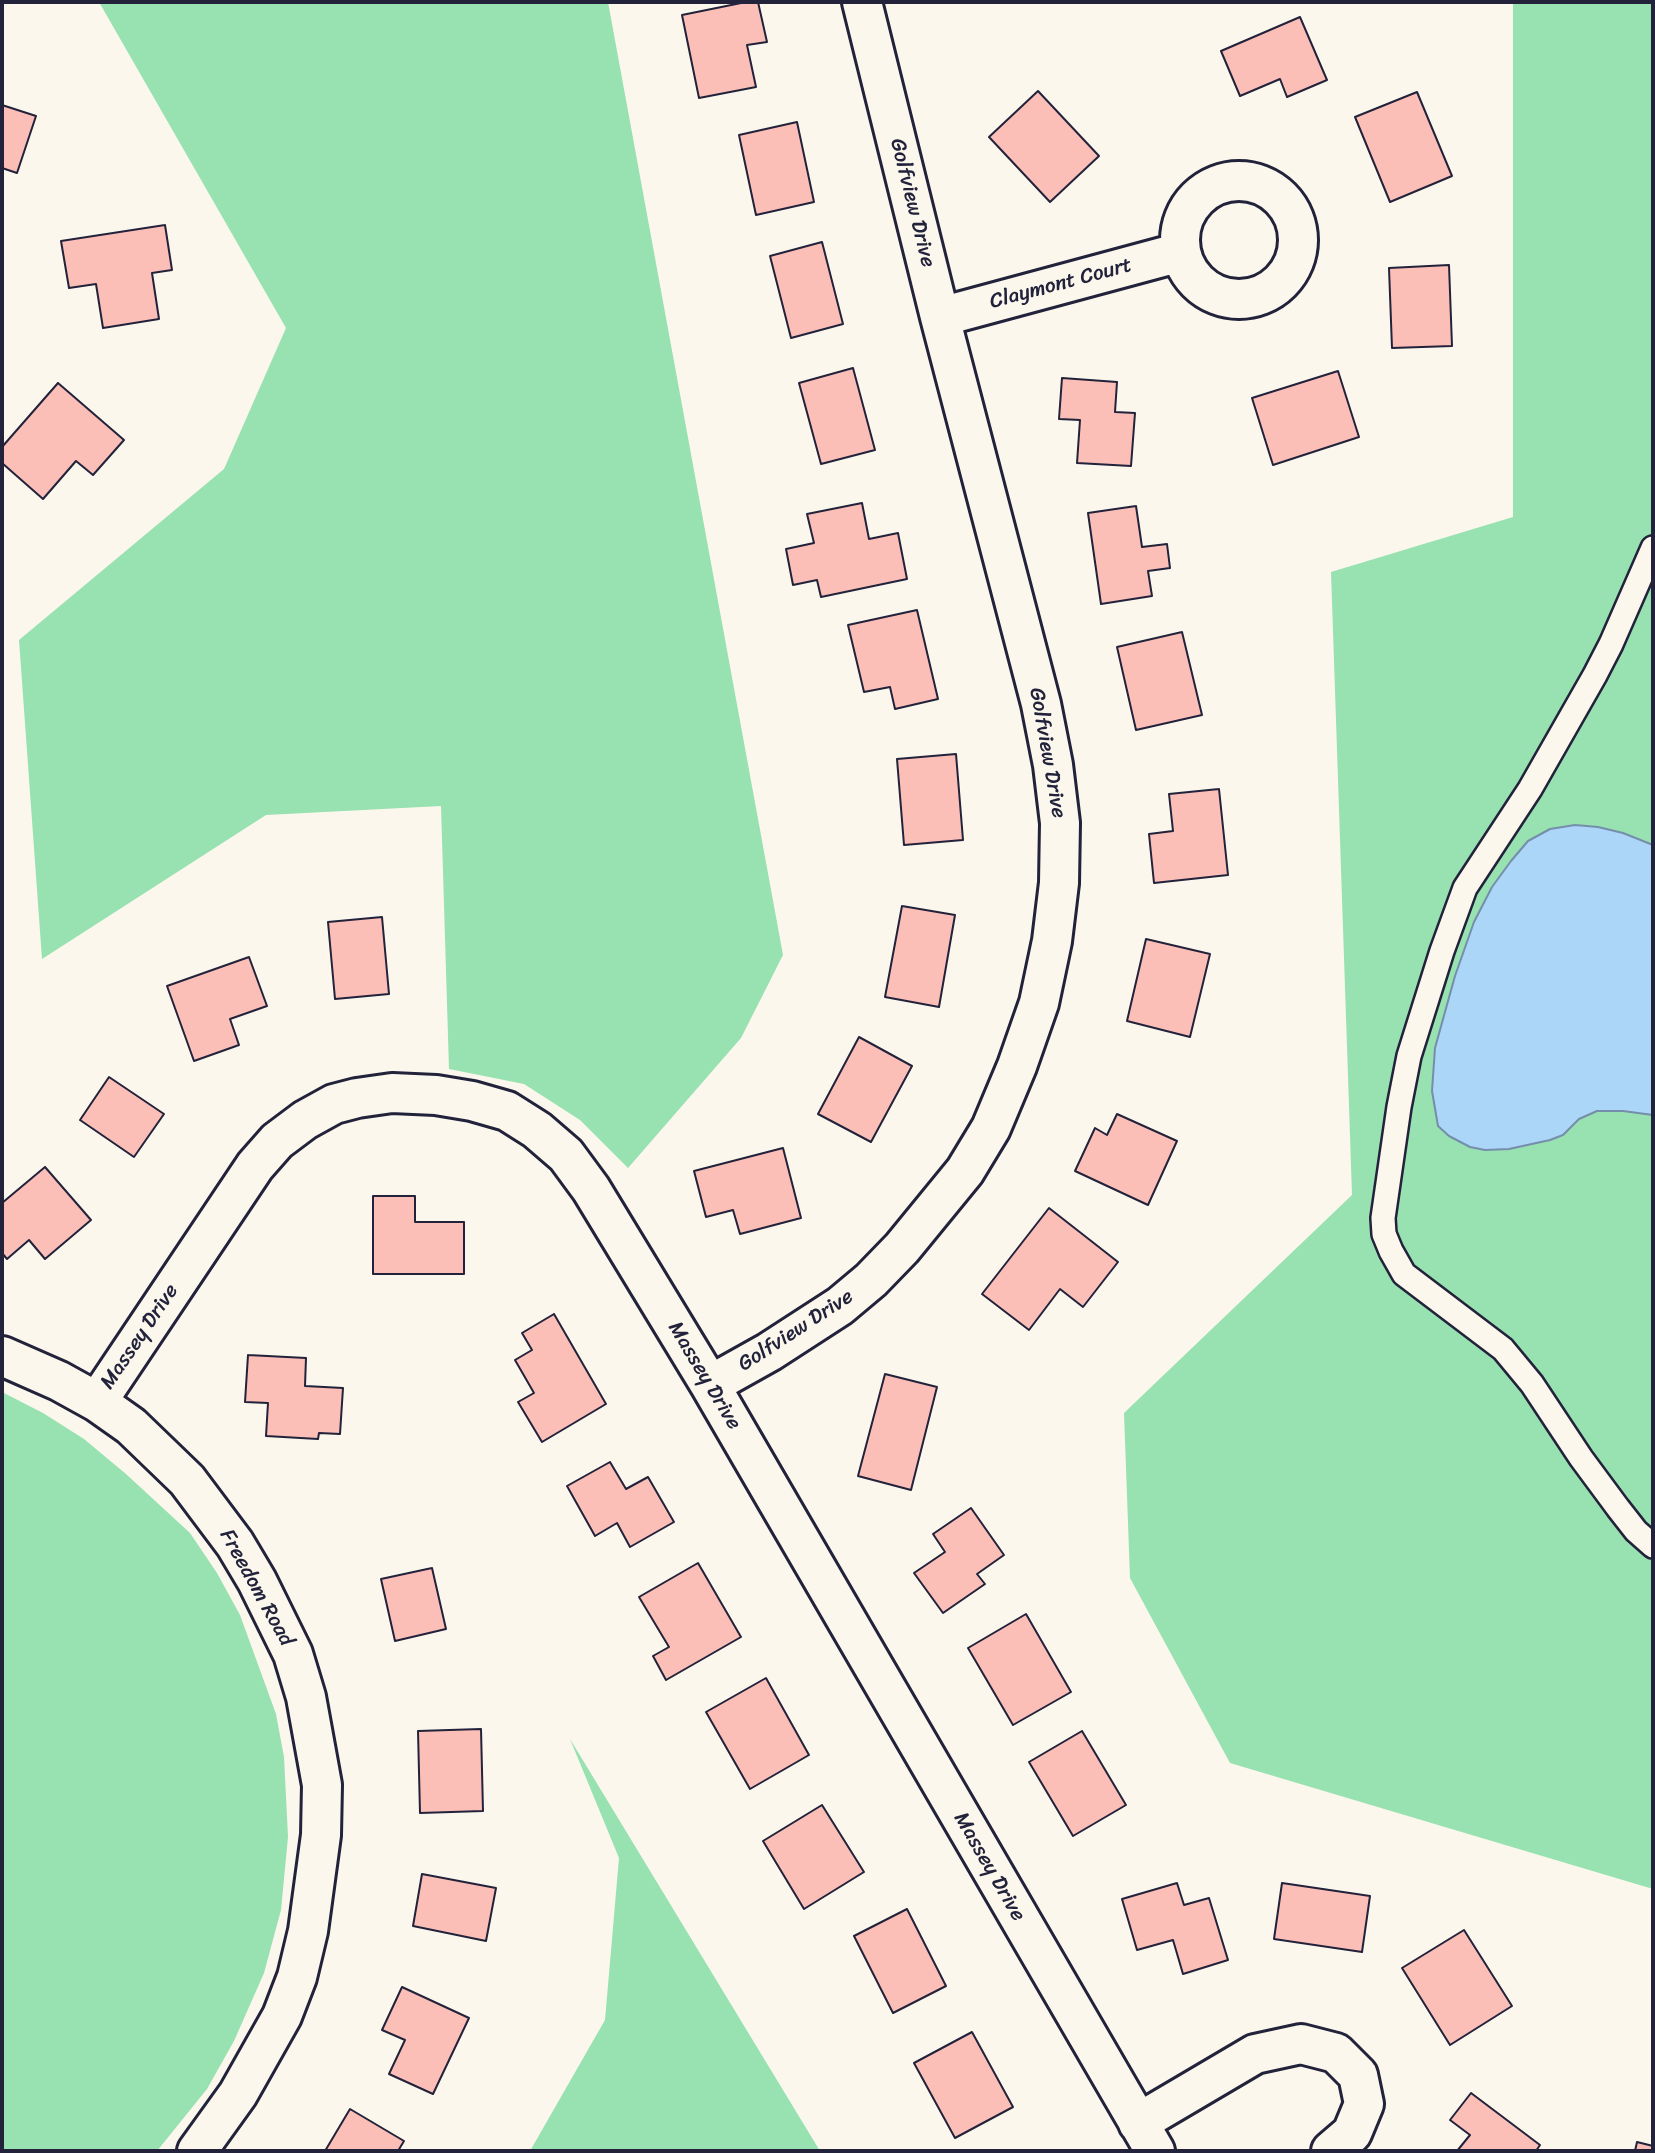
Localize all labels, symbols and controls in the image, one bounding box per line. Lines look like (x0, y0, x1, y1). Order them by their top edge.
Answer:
street label: Golfview Drive (884, 136, 940, 270)
street label: Claymont Court (987, 253, 1135, 315)
street label: Golfview Drive (1023, 686, 1071, 820)
street label: Massey Drive (96, 1280, 184, 1394)
street label: Golfview Drive (734, 1284, 858, 1378)
street label: Massey Drive (662, 1317, 746, 1435)
street label: Freedom Road (214, 1525, 298, 1651)
street label: Massey Drive (948, 1808, 1030, 1926)

